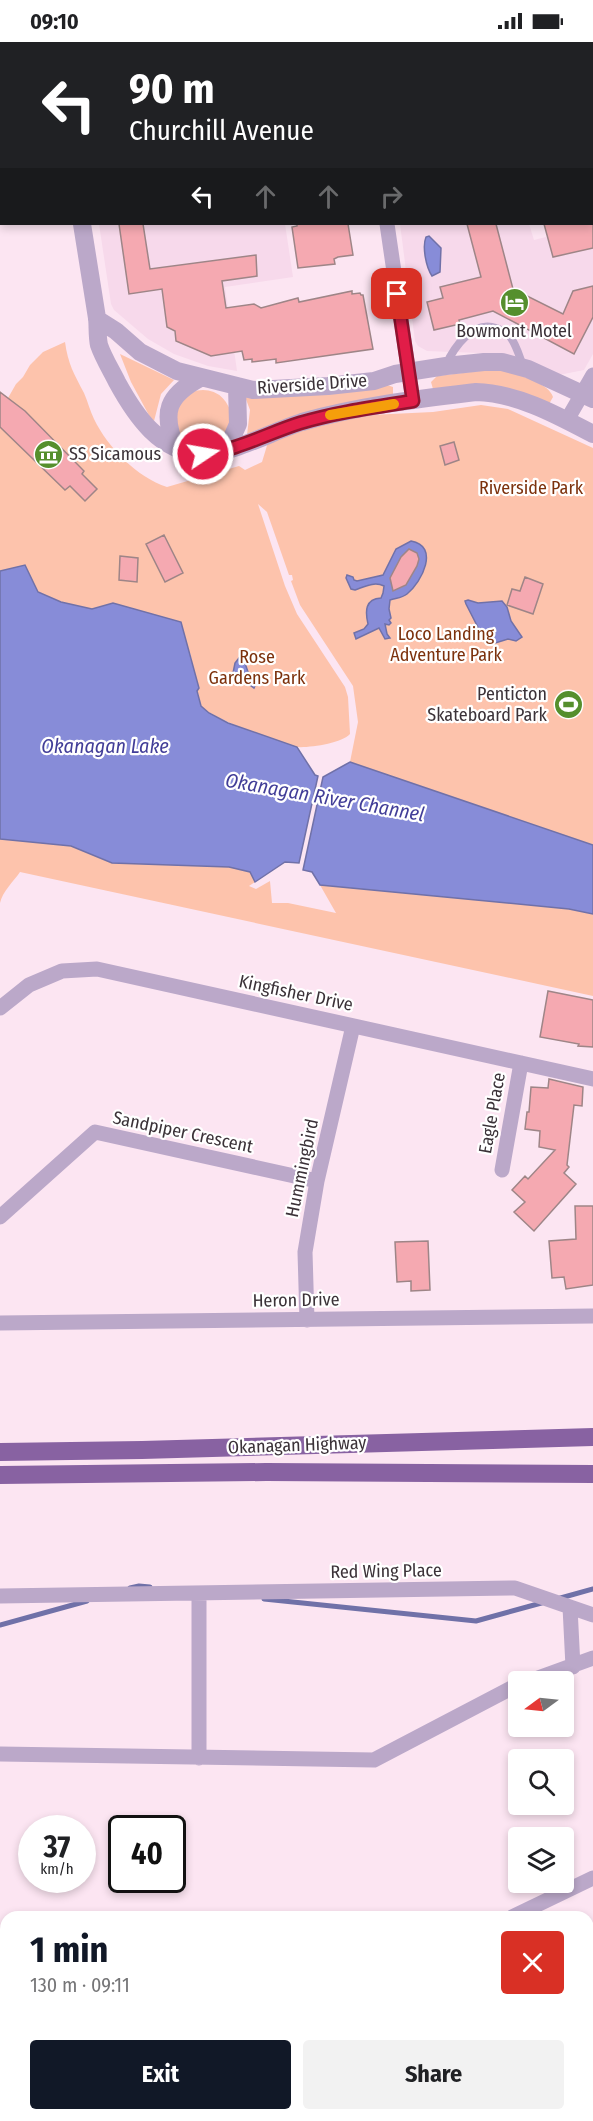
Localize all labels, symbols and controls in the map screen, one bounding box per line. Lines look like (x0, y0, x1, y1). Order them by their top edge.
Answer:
text: 09:10 (30, 8, 79, 35)
text: 90 m (129, 64, 214, 114)
icon: left (30, 66, 108, 144)
text: Churchill Avenue (129, 115, 314, 147)
icon: left (186, 180, 219, 213)
icon: ahead (249, 180, 282, 213)
icon: ahead (312, 180, 345, 213)
icon: right (375, 180, 408, 213)
pin (371, 268, 422, 319)
icon: arrive (380, 277, 413, 310)
hotel icon: Bowmont Motel (498, 286, 530, 318)
place label: Bowmont Motel (456, 320, 572, 342)
street label: Riverside Drive (256, 369, 368, 399)
position arrow (171, 422, 235, 486)
museum icon: SS Sicamous (32, 438, 64, 470)
place label: SS Sicamous (69, 443, 161, 465)
park label: Riverside Park (479, 477, 584, 499)
park label: Loco Landing Adventure Park (390, 623, 502, 666)
park label: Rose Gardens Park (209, 646, 306, 689)
place label: Penticton Skateboard Park (427, 683, 548, 726)
sports icon: Penticton Skateboard Park (552, 688, 584, 720)
water label: Okanagan Lake (41, 734, 169, 758)
water label: Okanagan River Channel (224, 768, 426, 826)
street label: Kingfisher Drive (237, 970, 355, 1016)
street label: Eagle Place (474, 1071, 510, 1155)
street label: Sandpiper Crescent (111, 1106, 255, 1158)
street label: Hummingbird (281, 1117, 323, 1219)
street label: Heron Drive (252, 1288, 340, 1312)
street label: Okanagan Highway (227, 1432, 367, 1458)
street label: Red Wing Place (330, 1559, 442, 1583)
north arrow (508, 1671, 574, 1737)
map controls (508, 1671, 574, 1893)
button: search (508, 1749, 574, 1815)
speed limit sign: 40 (108, 1815, 186, 1893)
button: layers (508, 1827, 574, 1893)
text: 37 (44, 1829, 70, 1865)
text: km/h (40, 1860, 74, 1878)
text: 1 min (30, 1928, 108, 1972)
button: close (501, 1931, 564, 1994)
text: 130 m · 09:11 (30, 1973, 130, 1997)
button: Exit (30, 2040, 291, 2109)
button: Share (303, 2040, 564, 2109)

